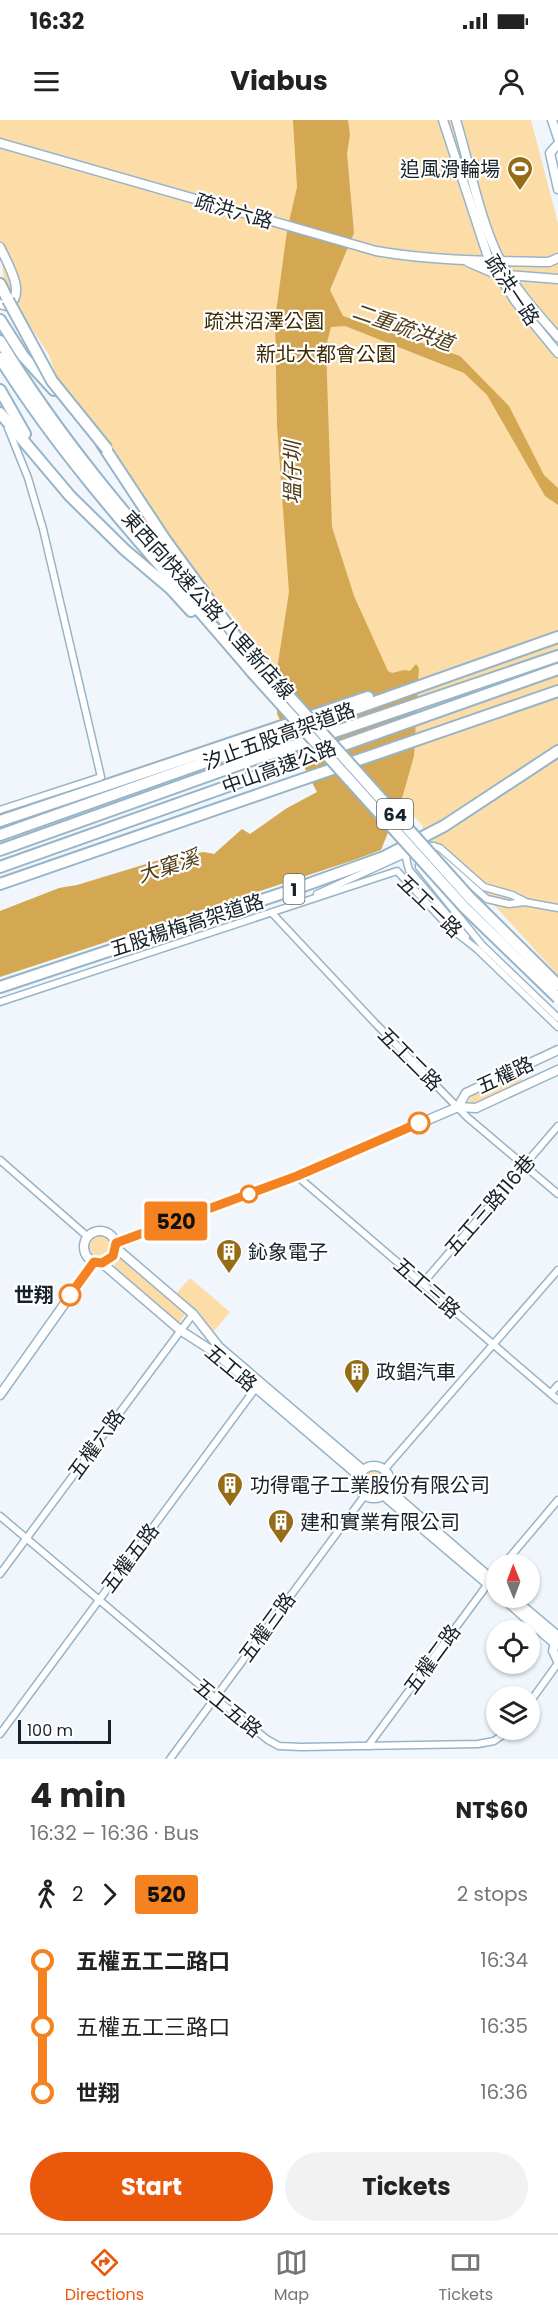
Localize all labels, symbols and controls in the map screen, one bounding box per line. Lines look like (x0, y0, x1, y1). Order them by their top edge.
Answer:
text: 16:32 (30, 6, 84, 37)
text: Viabus (230, 62, 328, 99)
icon: menu (30, 65, 63, 98)
icon: person (495, 65, 528, 98)
sports icon: 追風滑輪場 (505, 154, 535, 192)
place label: 追風滑輪場 (400, 155, 500, 183)
street label: 疏洪六路 (192, 187, 276, 235)
street label: 疏洪一路 (478, 249, 546, 331)
water label: 二重疏洪道 (349, 296, 460, 359)
park label: 疏洪沼澤公園 (204, 307, 324, 335)
park label: 新北大都會公園 (256, 340, 396, 368)
water label: 塭仔圳 (278, 439, 307, 505)
street label: 東西向快速公路 八里新店線 (116, 504, 300, 706)
street label: 汐止五股高架道路 (199, 695, 359, 777)
street label: 中山高速公路 (218, 733, 340, 801)
road number: 64 (377, 799, 413, 829)
water label: 大窠溪 (134, 842, 205, 890)
street label: 五工一路 (392, 868, 468, 944)
road number: 1 (284, 874, 304, 904)
street label: 五股楊梅高架道路 (107, 887, 267, 963)
street label: 五工二路 (372, 1021, 448, 1097)
street label: 五權路 (472, 1050, 538, 1100)
unlabelled marker (408, 1112, 430, 1134)
street label: 五工三路116巷 (438, 1148, 542, 1262)
unlabelled marker (240, 1185, 258, 1203)
line badge: 520 (142, 1202, 210, 1240)
text: 520 (156, 1207, 196, 1236)
building icon: 鈊象電子 (214, 1237, 244, 1275)
place label: 鈊象電子 (248, 1238, 328, 1266)
street label: 五工三路 (388, 1251, 466, 1325)
place label: 世翔 (14, 1281, 54, 1309)
marker: 世翔 (59, 1284, 81, 1306)
street label: 五工路 (199, 1338, 263, 1398)
building icon: 政錩汽車 (342, 1357, 372, 1395)
place label: 政錩汽車 (376, 1358, 456, 1386)
street label: 五權六路 (61, 1403, 131, 1485)
building icon: 功得電子工業股份有限公司 (215, 1470, 245, 1508)
place label: 功得電子工業股份有限公司 (250, 1471, 490, 1499)
building icon: 建和實業有限公司 (266, 1507, 296, 1545)
place label: 建和實業有限公司 (300, 1508, 460, 1536)
street label: 五權五路 (95, 1518, 165, 1598)
north arrow (486, 1554, 540, 1608)
map controls (486, 1554, 540, 1740)
street label: 五權三路 (232, 1586, 302, 1668)
street label: 五權二路 (397, 1618, 467, 1700)
button: locate (486, 1620, 540, 1674)
street label: 五工五路 (188, 1672, 268, 1744)
button: layers (486, 1686, 540, 1740)
scale bar (18, 1717, 111, 1744)
text: 100 m (27, 1719, 73, 1742)
text: 4 min (30, 1772, 126, 1819)
text: NT$60 (456, 1795, 528, 1826)
text: 16:32 – 16:36 · Bus (30, 1819, 199, 1847)
icon: walk (30, 1878, 63, 1911)
icon: forward (93, 1878, 126, 1911)
text: 2 (72, 1880, 84, 1908)
text: 520 (147, 1880, 186, 1909)
text: 2 stops (457, 1880, 528, 1908)
text: 五權五工二路口 (76, 1946, 230, 1977)
text: 16:34 (480, 1946, 528, 1974)
text: 五權五工三路口 (76, 2012, 230, 2043)
text: 16:35 (480, 2012, 528, 2040)
text: 世翔 (76, 2078, 120, 2109)
text: 16:36 (480, 2078, 528, 2106)
button: Start (30, 2152, 273, 2221)
button: Tickets (285, 2152, 528, 2221)
tab: Directions (65, 2246, 144, 2307)
tab: Map (274, 2246, 309, 2307)
tab: Tickets (439, 2246, 493, 2307)

